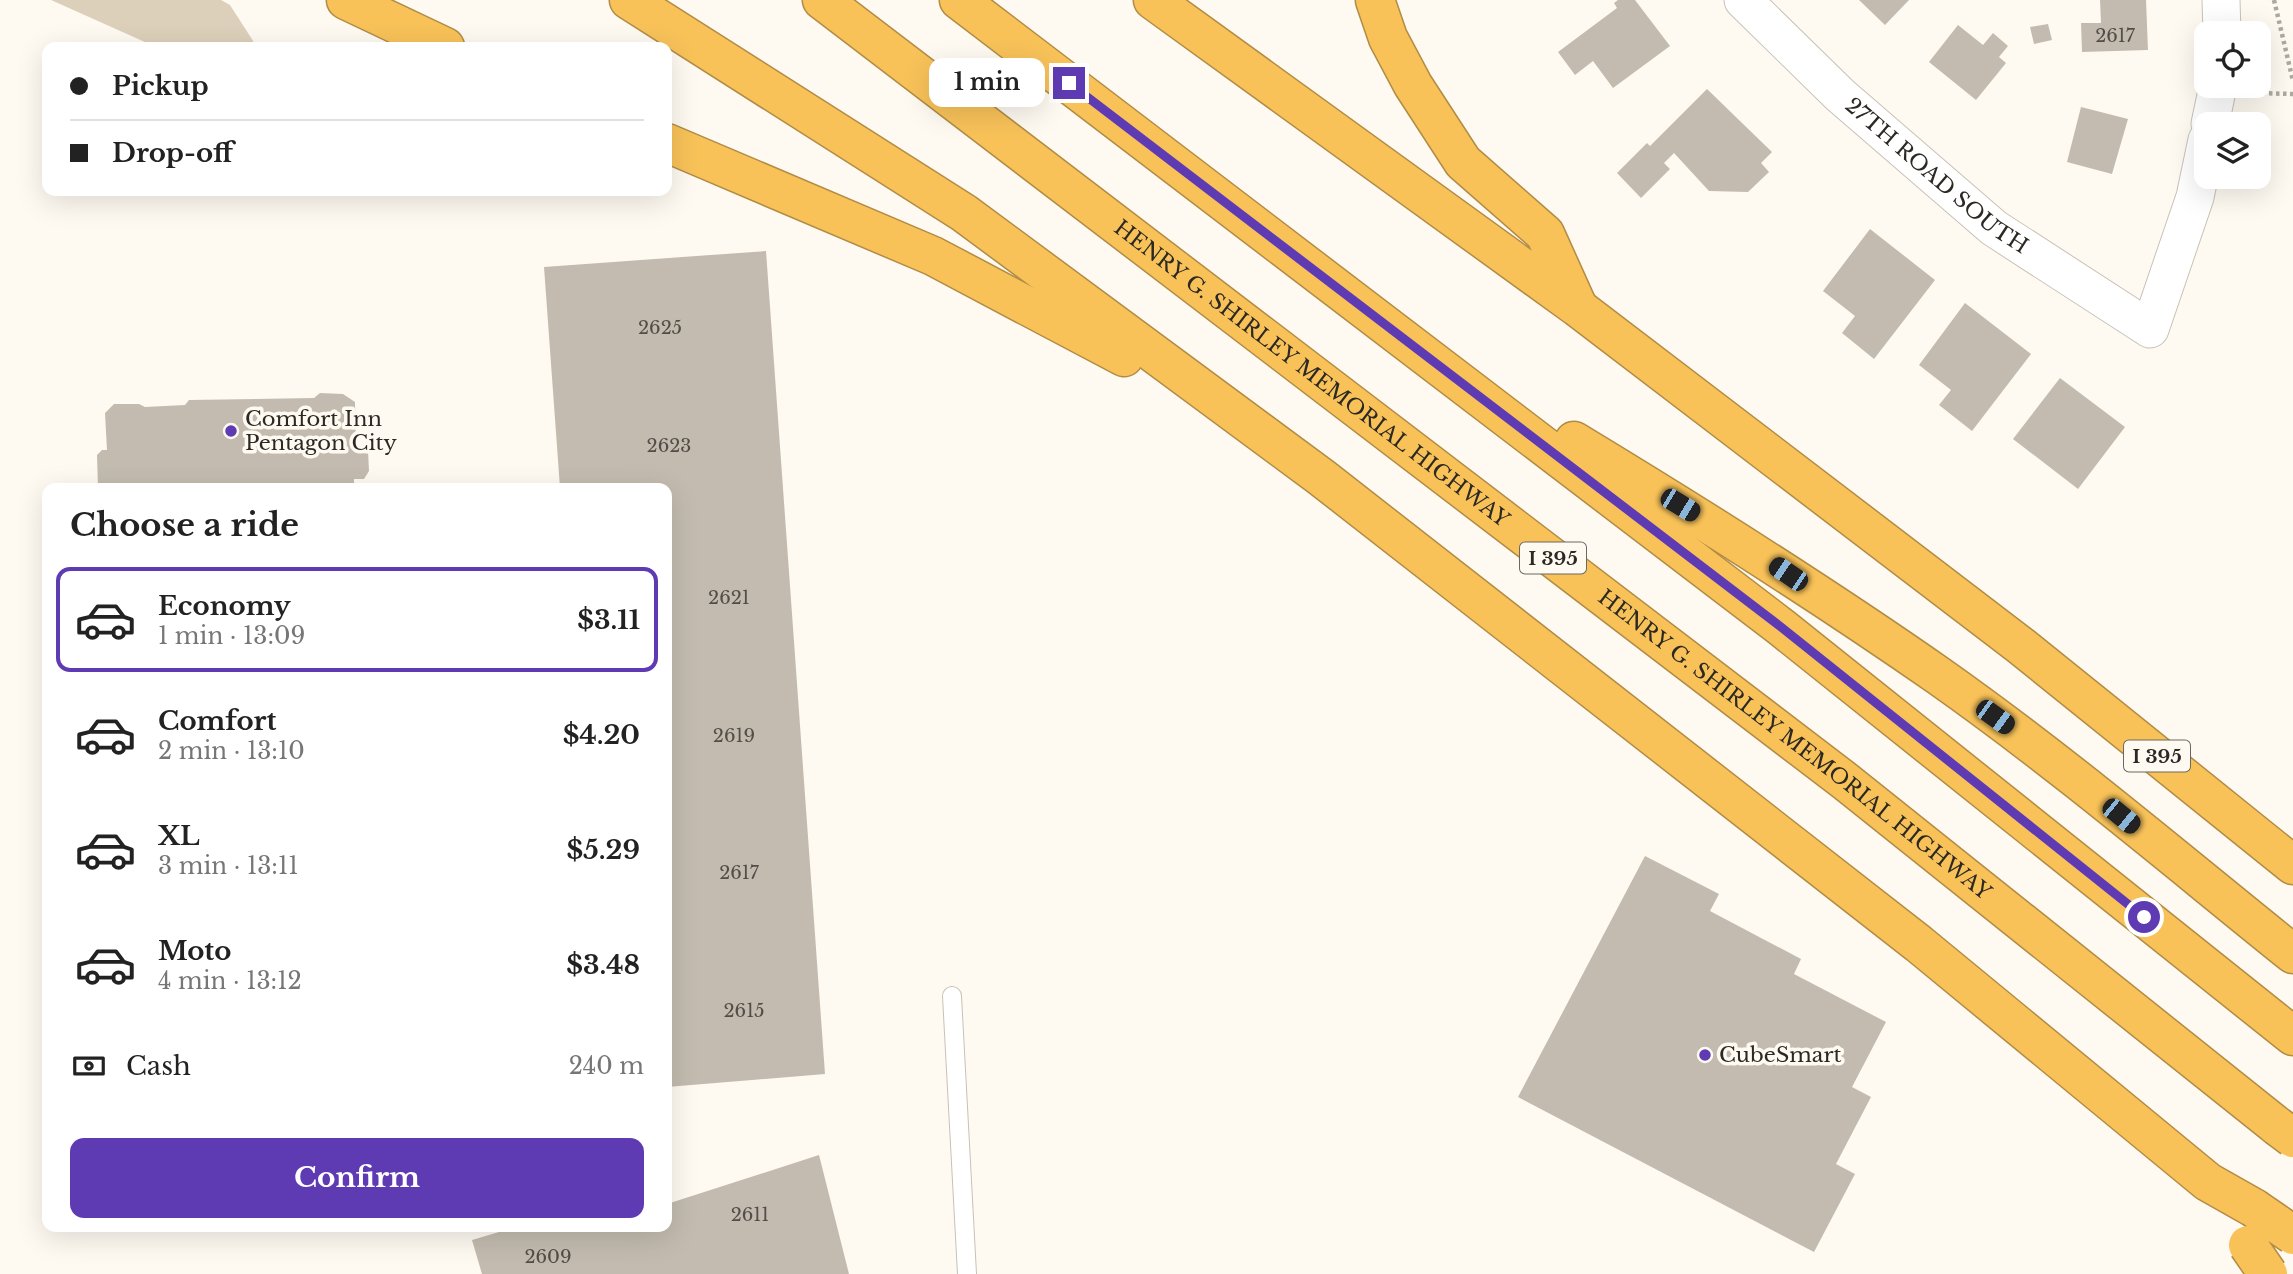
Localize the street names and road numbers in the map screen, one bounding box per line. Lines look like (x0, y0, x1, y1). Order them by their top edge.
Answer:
street label: 27TH ROAD SOUTH (1840, 92, 2033, 259)
street label: HENRY G. SHIRLEY MEMORIAL HIGHWAY (1109, 215, 1515, 533)
road number: I 395 (1520, 542, 1586, 573)
street label: HENRY G. SHIRLEY MEMORIAL HIGHWAY (1593, 584, 1997, 906)
road number: I 395 (2124, 740, 2190, 772)

